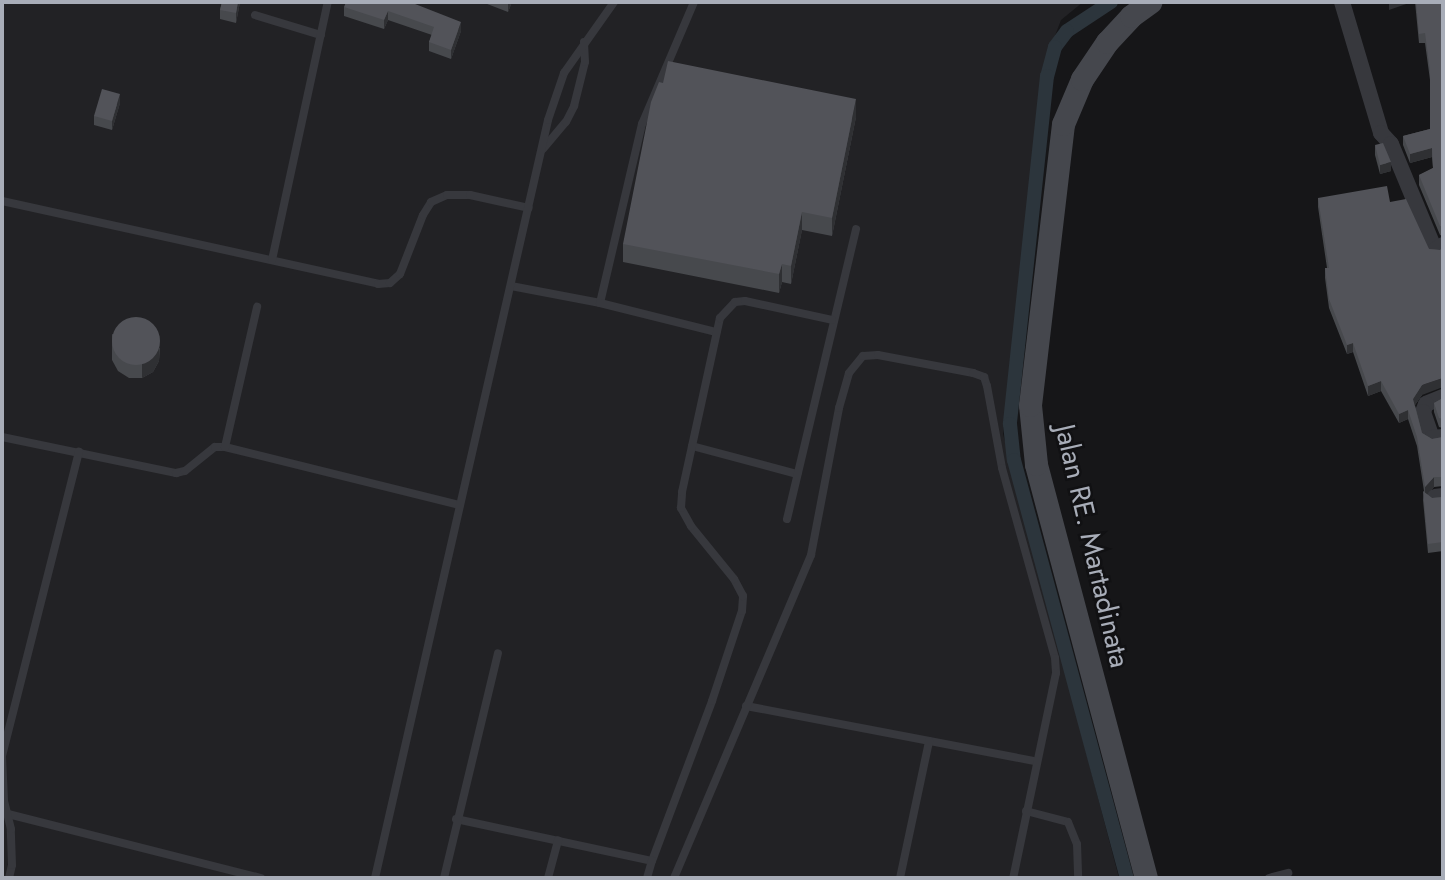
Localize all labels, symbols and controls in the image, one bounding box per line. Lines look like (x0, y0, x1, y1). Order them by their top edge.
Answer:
street label: Jalan RE. Martadinata (1048, 421, 1136, 671)

